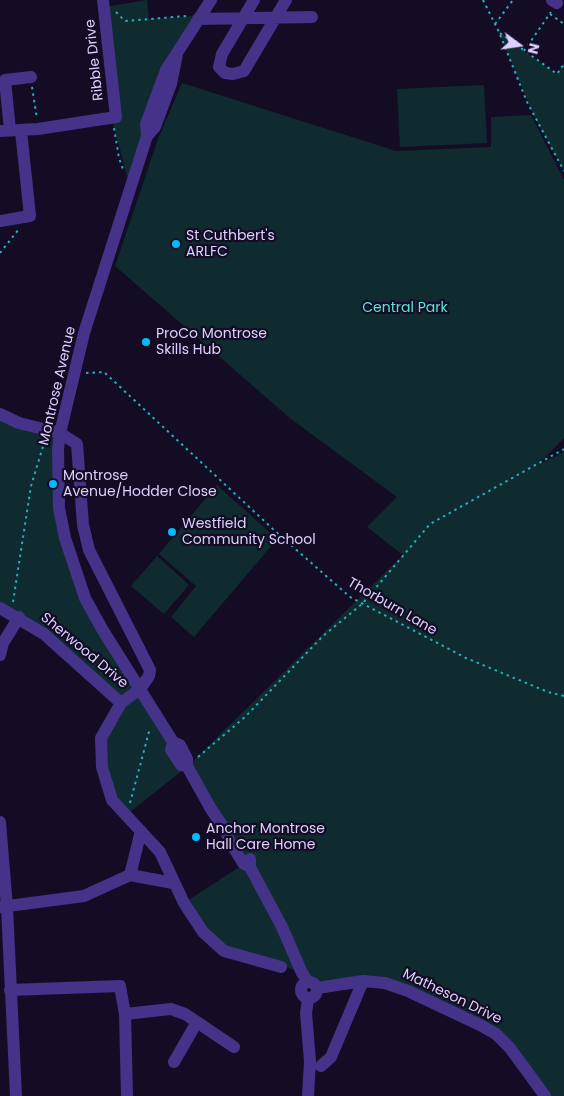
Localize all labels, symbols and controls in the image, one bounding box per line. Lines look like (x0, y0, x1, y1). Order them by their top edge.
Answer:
street label: Ribble Drive (82, 18, 108, 102)
north arrow (494, 20, 544, 70)
text: N (523, 41, 545, 56)
place label: St Cuthbert's ARLFC (186, 228, 275, 260)
marker: St Cuthbert's ARLFC (170, 238, 182, 250)
park label: Central Park (362, 300, 448, 316)
street label: Montrose Avenue (36, 325, 80, 447)
place label: ProCo Montrose Skills Hub (156, 326, 267, 358)
marker: ProCo Montrose Skills Hub (140, 336, 152, 348)
place label: Montrose Avenue/Hodder Close (63, 468, 217, 501)
marker: Montrose Avenue/Hodder Close (47, 478, 59, 490)
place label: Westfield Community School (182, 516, 316, 548)
marker: Westfield Community School (166, 526, 178, 538)
street label: Thorburn Lane (344, 575, 440, 639)
street label: Sherwood Drive (37, 610, 131, 692)
place label: Anchor Montrose Hall Care Home (206, 821, 325, 854)
marker: Anchor Montrose Hall Care Home (190, 831, 202, 843)
street label: Matheson Drive (400, 966, 504, 1028)

